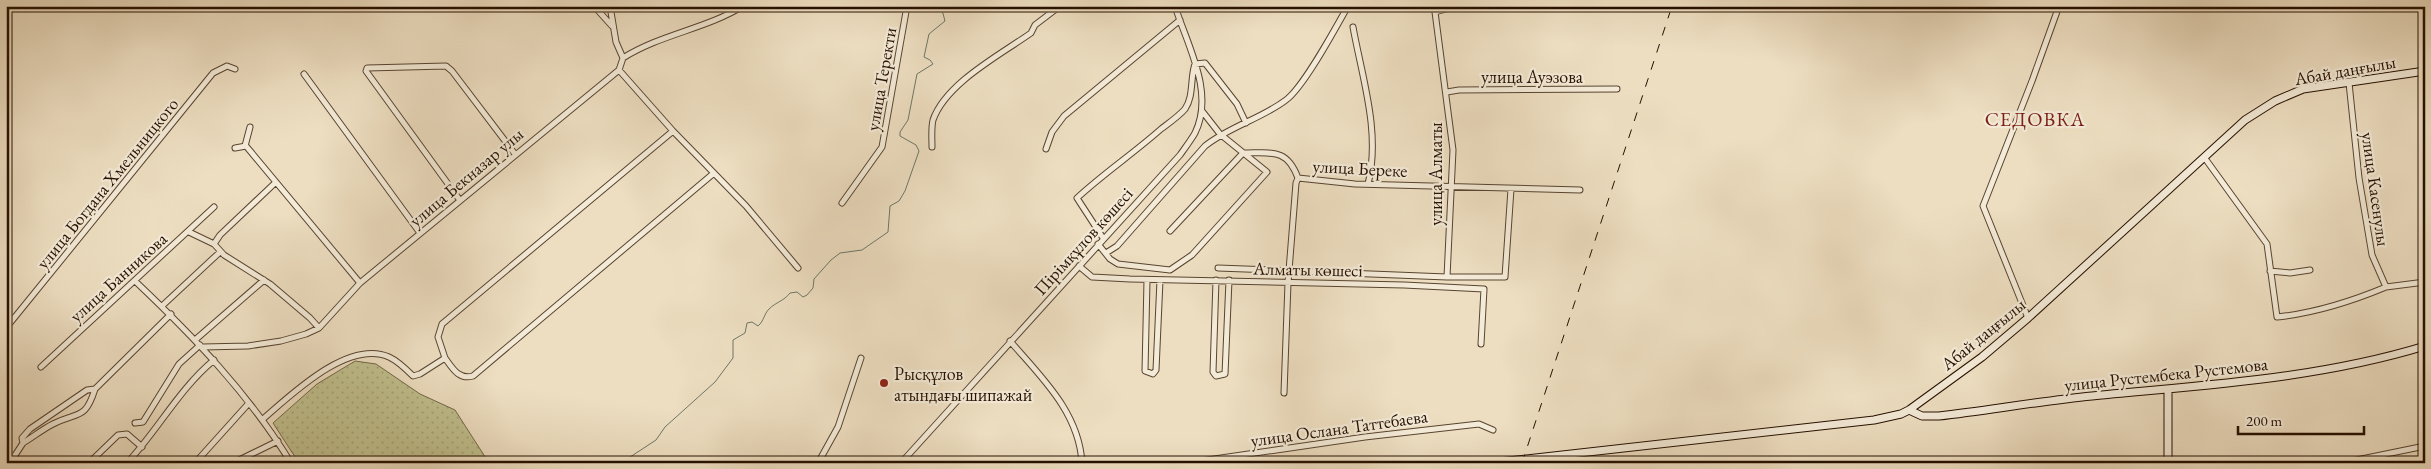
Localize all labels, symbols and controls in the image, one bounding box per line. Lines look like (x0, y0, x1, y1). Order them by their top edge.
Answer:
street label: улица Теректи (861, 25, 901, 133)
street label: Абай даңғылы (2292, 50, 2397, 90)
street label: улица Ауэзова (1481, 65, 1584, 88)
street label: улица Богдана Хмельницкого (31, 93, 183, 273)
district label: СЕДОВКА (1985, 106, 2085, 132)
street label: улица Бекназар улы (404, 122, 528, 232)
street label: улица Алматы (1424, 122, 1447, 226)
street label: улица Касенулы (2357, 130, 2395, 248)
street label: улица Береке (1312, 154, 1408, 182)
street label: Пірімқұлов көшесі (1029, 182, 1138, 300)
street label: улица Банникова (64, 227, 172, 327)
street label: Алматы көшесі (1252, 257, 1364, 281)
street label: Абай даңғылы (1935, 293, 2030, 376)
street label: улица Рустембека Рустемова (2063, 352, 2270, 396)
place label: Рысқұлов атындағы шипажай (894, 362, 1033, 406)
marker: Рысқұлов атындағы шипажай (878, 377, 890, 389)
street label: улица Ослана Таттебаева (1249, 404, 1430, 452)
scale bar (2238, 404, 2365, 436)
text: 200 m (2246, 411, 2283, 430)

